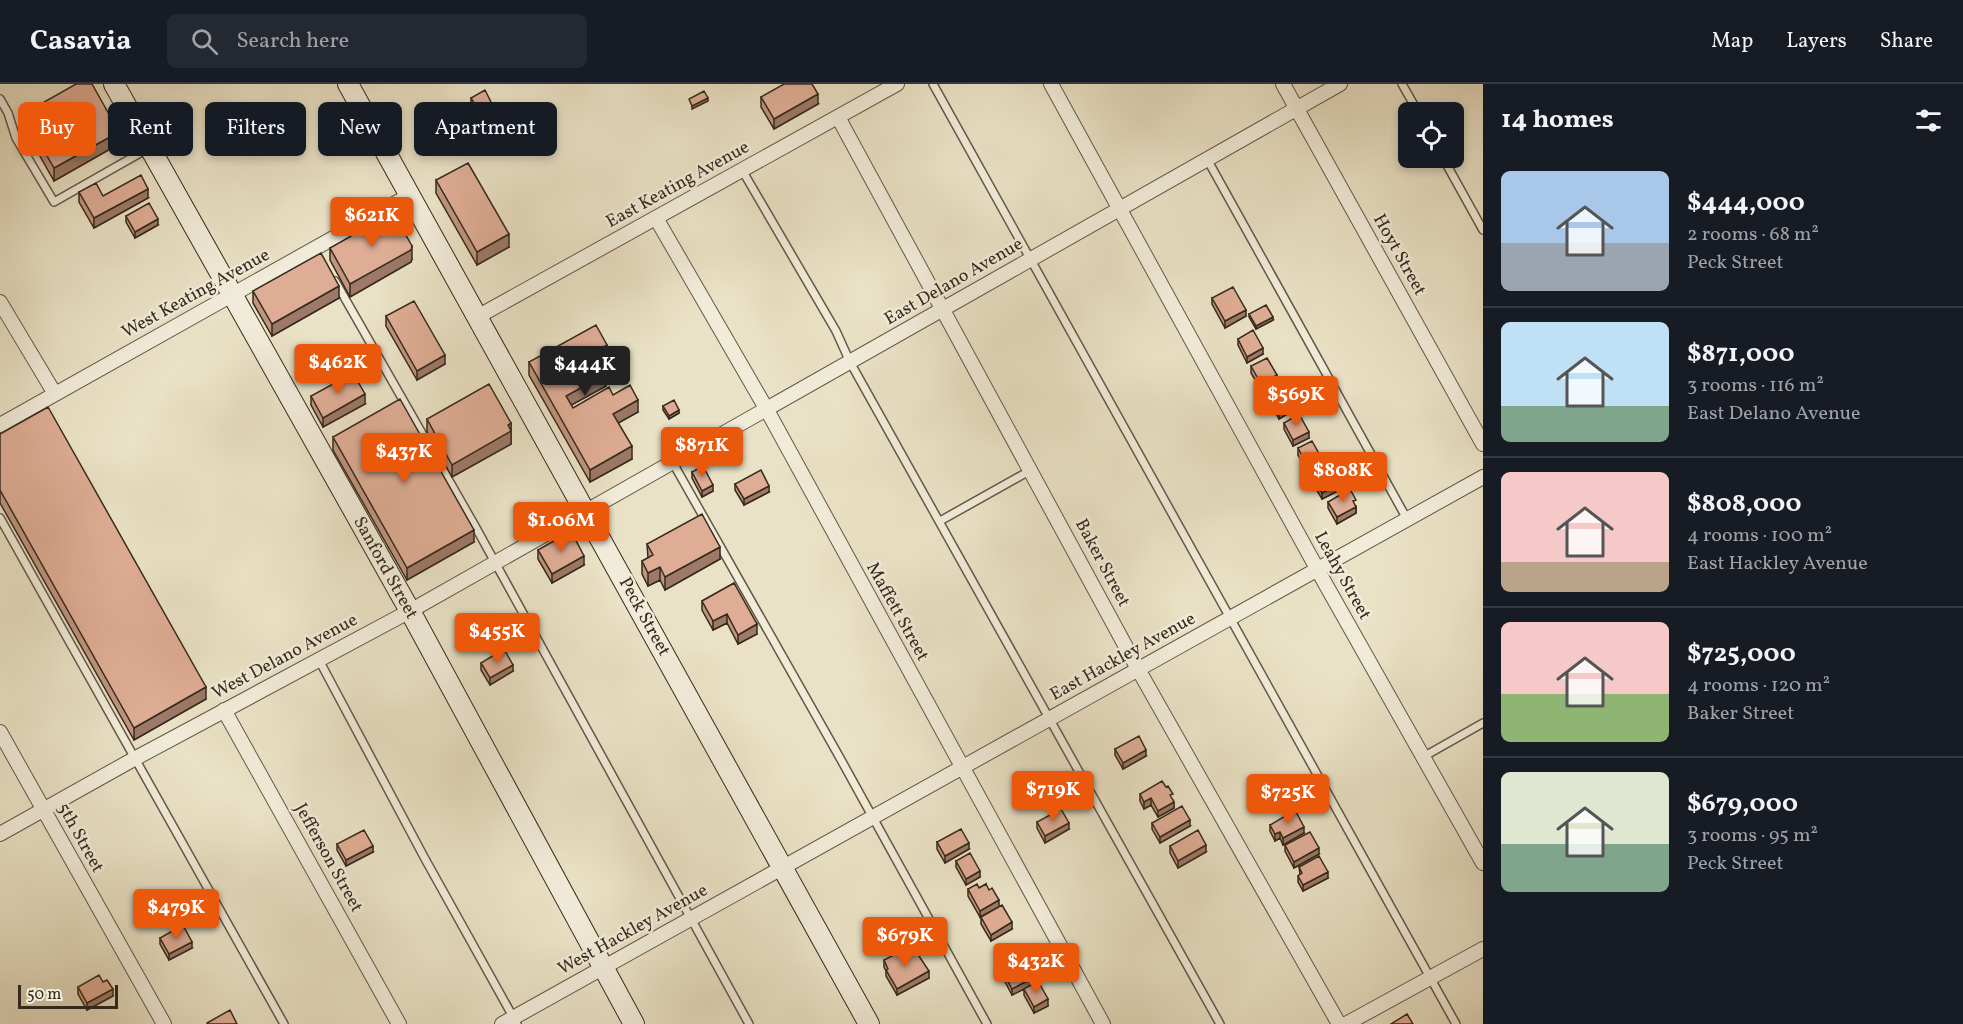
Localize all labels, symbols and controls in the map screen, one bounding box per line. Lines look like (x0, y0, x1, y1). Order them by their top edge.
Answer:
search box (167, 14, 587, 68)
text: Casavia (30, 22, 131, 61)
icon: search (188, 25, 221, 58)
text: Search here (236, 26, 349, 57)
text: Map (1711, 27, 1753, 56)
text: Layers (1786, 27, 1847, 56)
text: Share (1880, 27, 1933, 56)
chip: Buy (18, 102, 96, 156)
chip: Rent (108, 102, 193, 156)
chip: Filters (205, 102, 306, 156)
chip: New (318, 102, 402, 156)
chip: Apartment (414, 102, 557, 156)
map controls (1398, 102, 1464, 168)
button: locate (1398, 102, 1464, 168)
text: 14 homes (1501, 102, 1614, 138)
icon: filters (1912, 104, 1945, 137)
street label: East Keating Avenue (602, 135, 754, 235)
text: $444,000 (1687, 185, 1805, 221)
icon: home (1549, 195, 1621, 267)
pin: $621K (330, 197, 414, 248)
text: $621K (344, 202, 400, 230)
street label: Hoyt Street (1366, 210, 1432, 300)
text: 2 rooms · 68 m² (1687, 221, 1819, 249)
street label: East Delano Avenue (880, 232, 1028, 332)
street label: West Keating Avenue (118, 243, 274, 345)
text: Peck Street (1687, 249, 1783, 277)
text: $871,000 (1687, 336, 1795, 372)
pin: $462K (296, 344, 380, 395)
pin: $444K (543, 346, 627, 397)
icon: home (1549, 346, 1621, 418)
text: $462K (308, 349, 368, 377)
text: $444K (554, 351, 616, 379)
text: 3 rooms · 116 m² (1687, 372, 1824, 400)
pin: $569K (1254, 376, 1338, 427)
text: $569K (1267, 381, 1325, 409)
text: East Delano Avenue (1687, 400, 1861, 428)
pin: $871K (660, 427, 744, 478)
text: $871K (675, 432, 729, 460)
pin: $437K (362, 433, 446, 484)
text: $437K (376, 438, 432, 466)
pin: $808K (1301, 452, 1385, 503)
text: $808K (1313, 457, 1373, 485)
text: $808,000 (1687, 486, 1802, 522)
icon: home (1549, 496, 1621, 568)
pin: $1.06M (512, 502, 610, 553)
text: $1.06M (527, 507, 595, 535)
street label: Sanford Street (346, 512, 424, 624)
street label: Baker Street (1068, 514, 1136, 612)
text: 4 rooms · 100 m² (1687, 522, 1832, 550)
street label: Leahy Street (1307, 527, 1377, 625)
text: East Hackley Avenue (1687, 550, 1868, 578)
street label: Maffett Street (860, 558, 934, 666)
street label: Peck Street (612, 573, 676, 661)
street label: East Hackley Avenue (1046, 607, 1200, 707)
street label: West Delano Avenue (208, 608, 362, 706)
pin: $455K (455, 613, 539, 664)
text: $455K (469, 618, 525, 646)
text: $725,000 (1687, 636, 1796, 672)
icon: home (1549, 646, 1621, 718)
text: 4 rooms · 120 m² (1687, 672, 1830, 700)
text: Baker Street (1687, 700, 1794, 728)
pin: $719K (1011, 771, 1095, 822)
pin: $725K (1246, 774, 1330, 825)
text: $719K (1026, 776, 1080, 804)
text: $725K (1260, 779, 1316, 807)
text: $679,000 (1687, 786, 1798, 822)
icon: home (1549, 796, 1621, 868)
street label: 5th Street (51, 798, 109, 878)
street label: Jefferson Street (288, 799, 368, 917)
text: 3 rooms · 95 m² (1687, 822, 1818, 850)
text: Peck Street (1687, 850, 1783, 878)
street label: West Hackley Avenue (553, 878, 713, 982)
pin: $479K (134, 889, 218, 940)
text: $479K (147, 894, 205, 922)
pin: $679K (863, 917, 947, 968)
text: $679K (877, 922, 933, 950)
pin: $432K (994, 943, 1078, 994)
text: $432K (1007, 948, 1065, 976)
scale bar (18, 982, 118, 1010)
text: 50 m (27, 984, 61, 1006)

